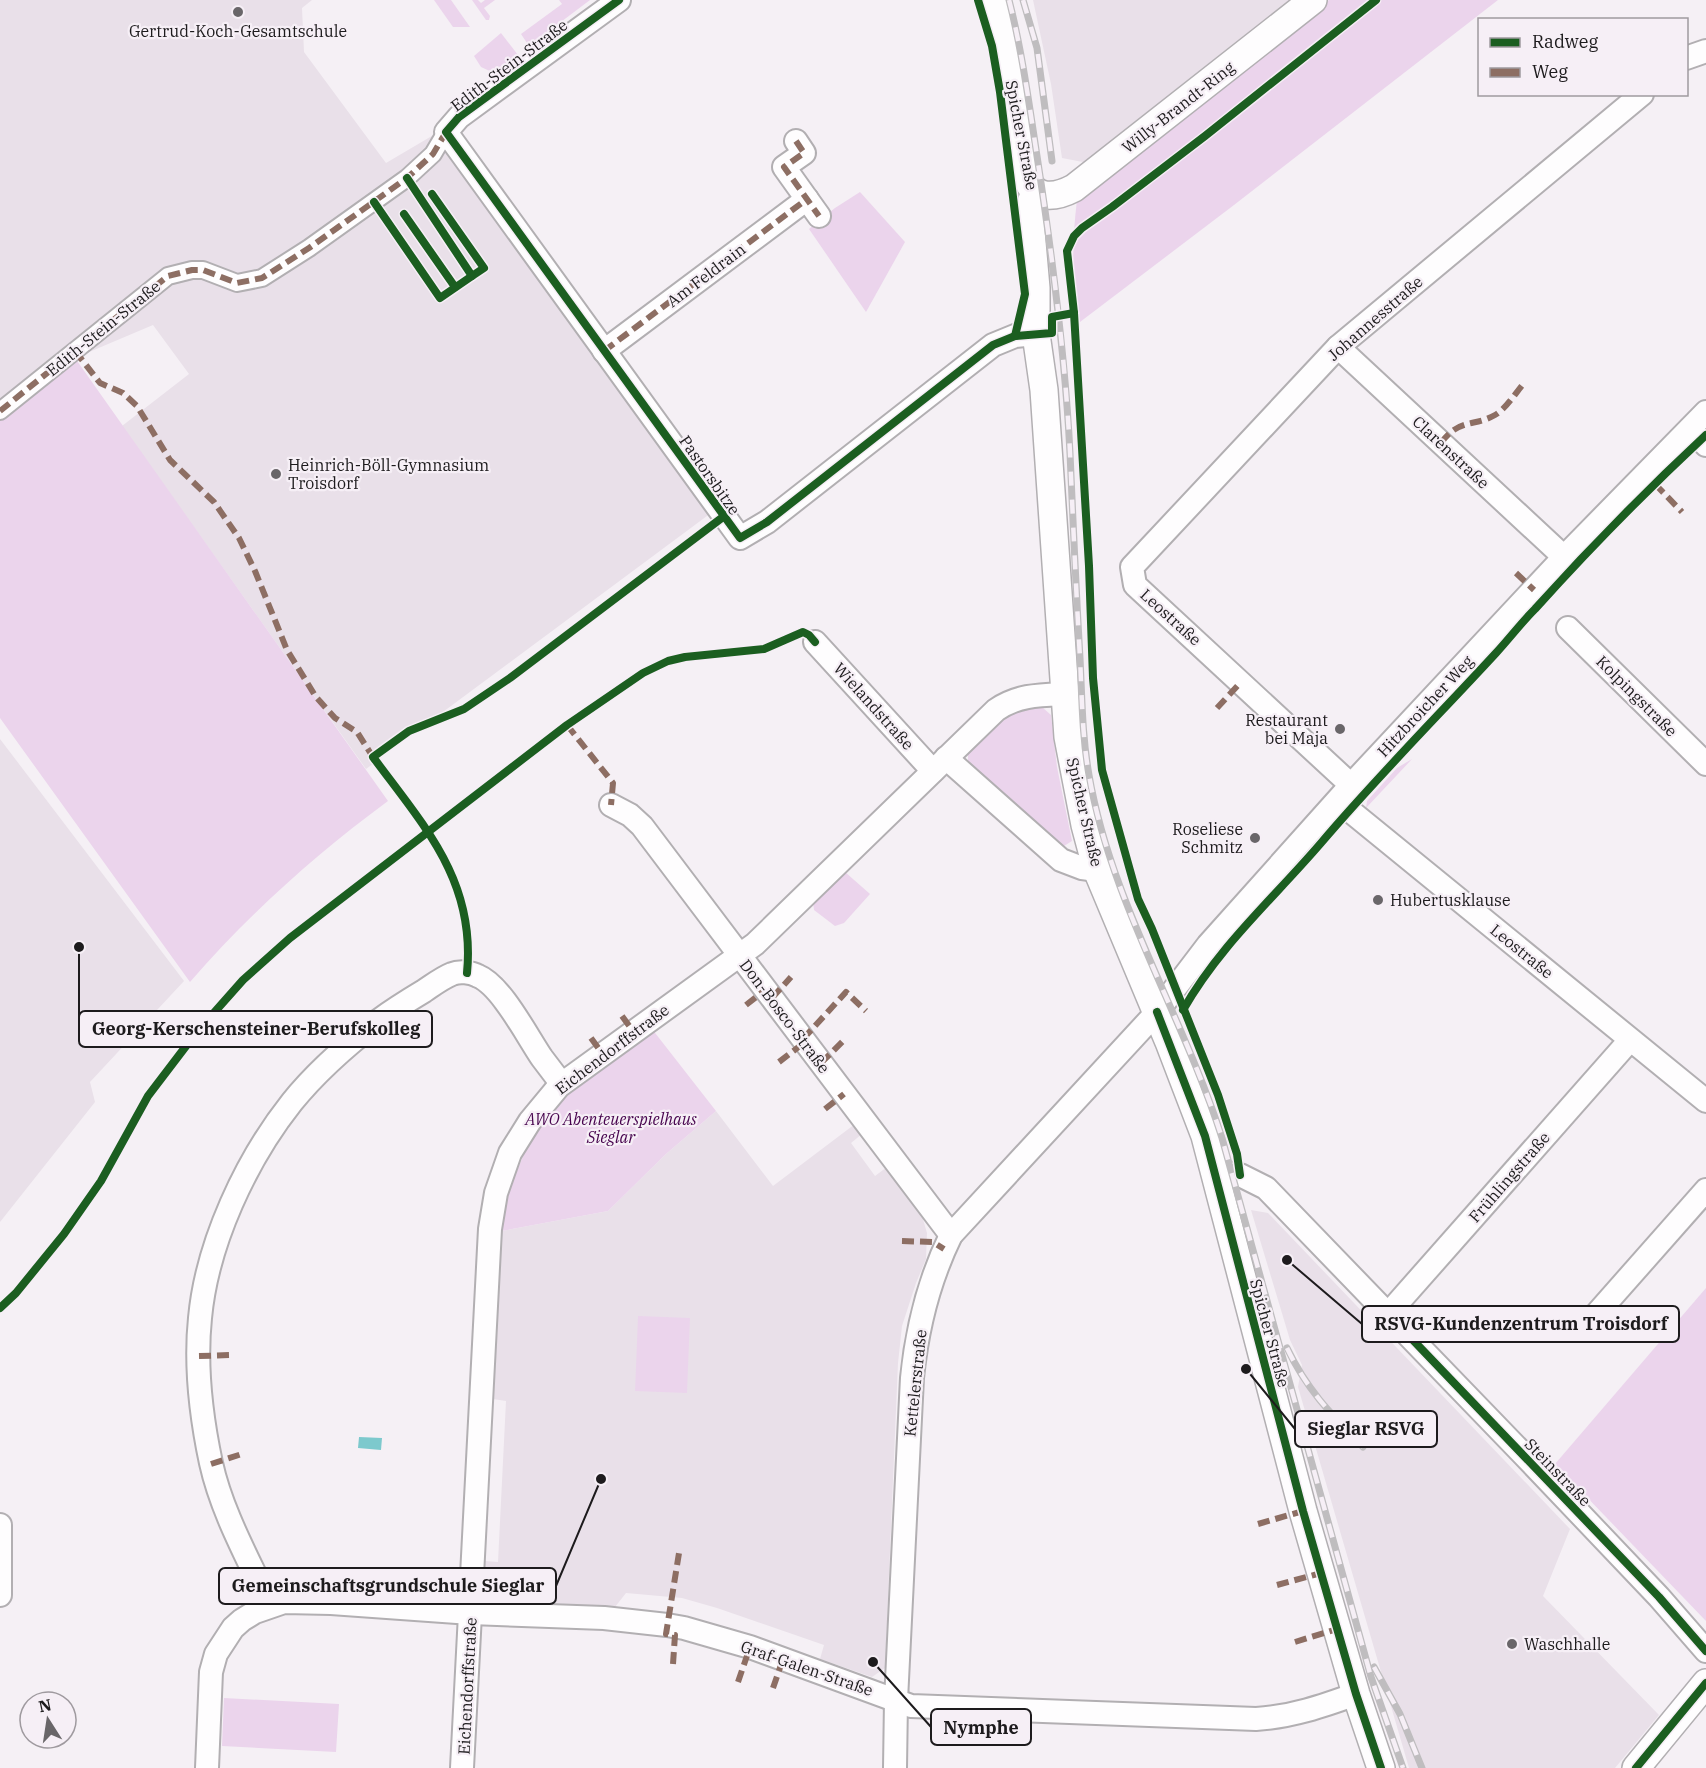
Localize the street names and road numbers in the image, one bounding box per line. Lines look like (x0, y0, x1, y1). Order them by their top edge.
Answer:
street label: Edith-Stein-Straße (447, 15, 571, 115)
street label: Willy-Brandt-Ring (1118, 57, 1239, 157)
street label: Spicher Straße (1002, 78, 1042, 192)
street label: Am Feldrain (663, 239, 749, 311)
street label: Johannesstraße (1323, 271, 1427, 365)
street label: Edith-Stein-Straße (42, 276, 164, 380)
street label: Clarenstraße (1408, 411, 1494, 493)
street label: Pastorsbitze (675, 431, 745, 519)
street label: Leostraße (1136, 584, 1206, 650)
street label: Hitzbroicher Weg (1373, 651, 1477, 761)
street label: Kolpingstraße (1592, 651, 1682, 741)
street label: Wielandstraße (830, 658, 918, 754)
street label: Spicher Straße (1063, 755, 1107, 869)
street label: Leostraße (1487, 920, 1557, 982)
street label: Don-Bosco-Straße (736, 955, 834, 1077)
street label: Eichendorffstraße (551, 1000, 673, 1098)
street label: Frühlingstraße (1464, 1128, 1554, 1226)
street label: Spicher Straße (1246, 1277, 1294, 1389)
street label: Kettelerstraße (899, 1328, 931, 1438)
street label: Steinstraße (1521, 1434, 1595, 1510)
street label: Eichendorffstraße (453, 1617, 481, 1755)
street label: Graf-Galen-Straße (738, 1636, 876, 1700)

